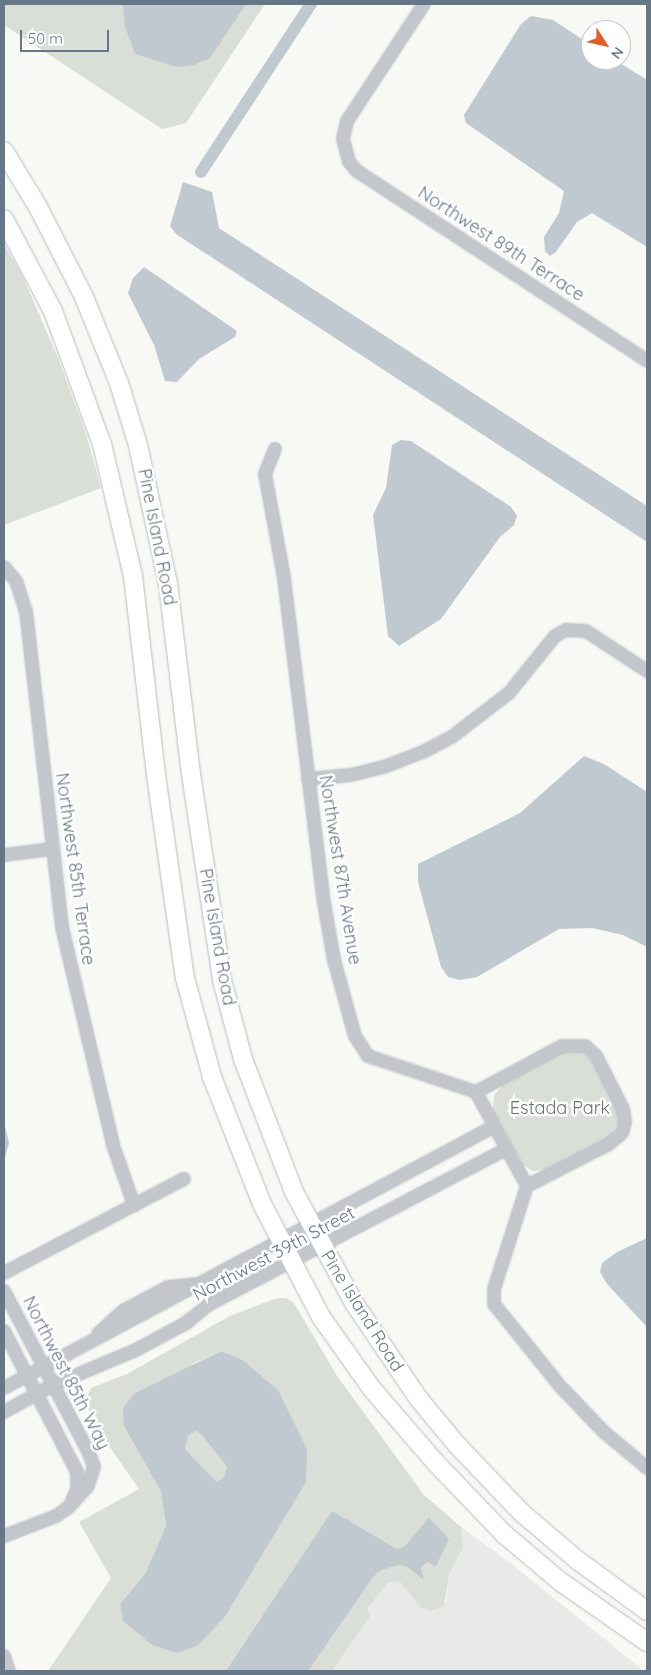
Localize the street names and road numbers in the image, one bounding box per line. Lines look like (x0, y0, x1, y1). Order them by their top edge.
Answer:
street label: Northwest 89th Terrace (414, 182, 588, 306)
street label: Pine Island Road (133, 467, 181, 607)
street label: Northwest 85th Terrace (51, 771, 99, 967)
street label: Northwest 87th Avenue (314, 774, 366, 966)
street label: Pine Island Road (194, 867, 240, 1007)
street label: Northwest 39th Street (189, 1202, 359, 1306)
street label: Pine Island Road (316, 1246, 408, 1376)
street label: Northwest 85th Way (18, 1293, 114, 1453)

